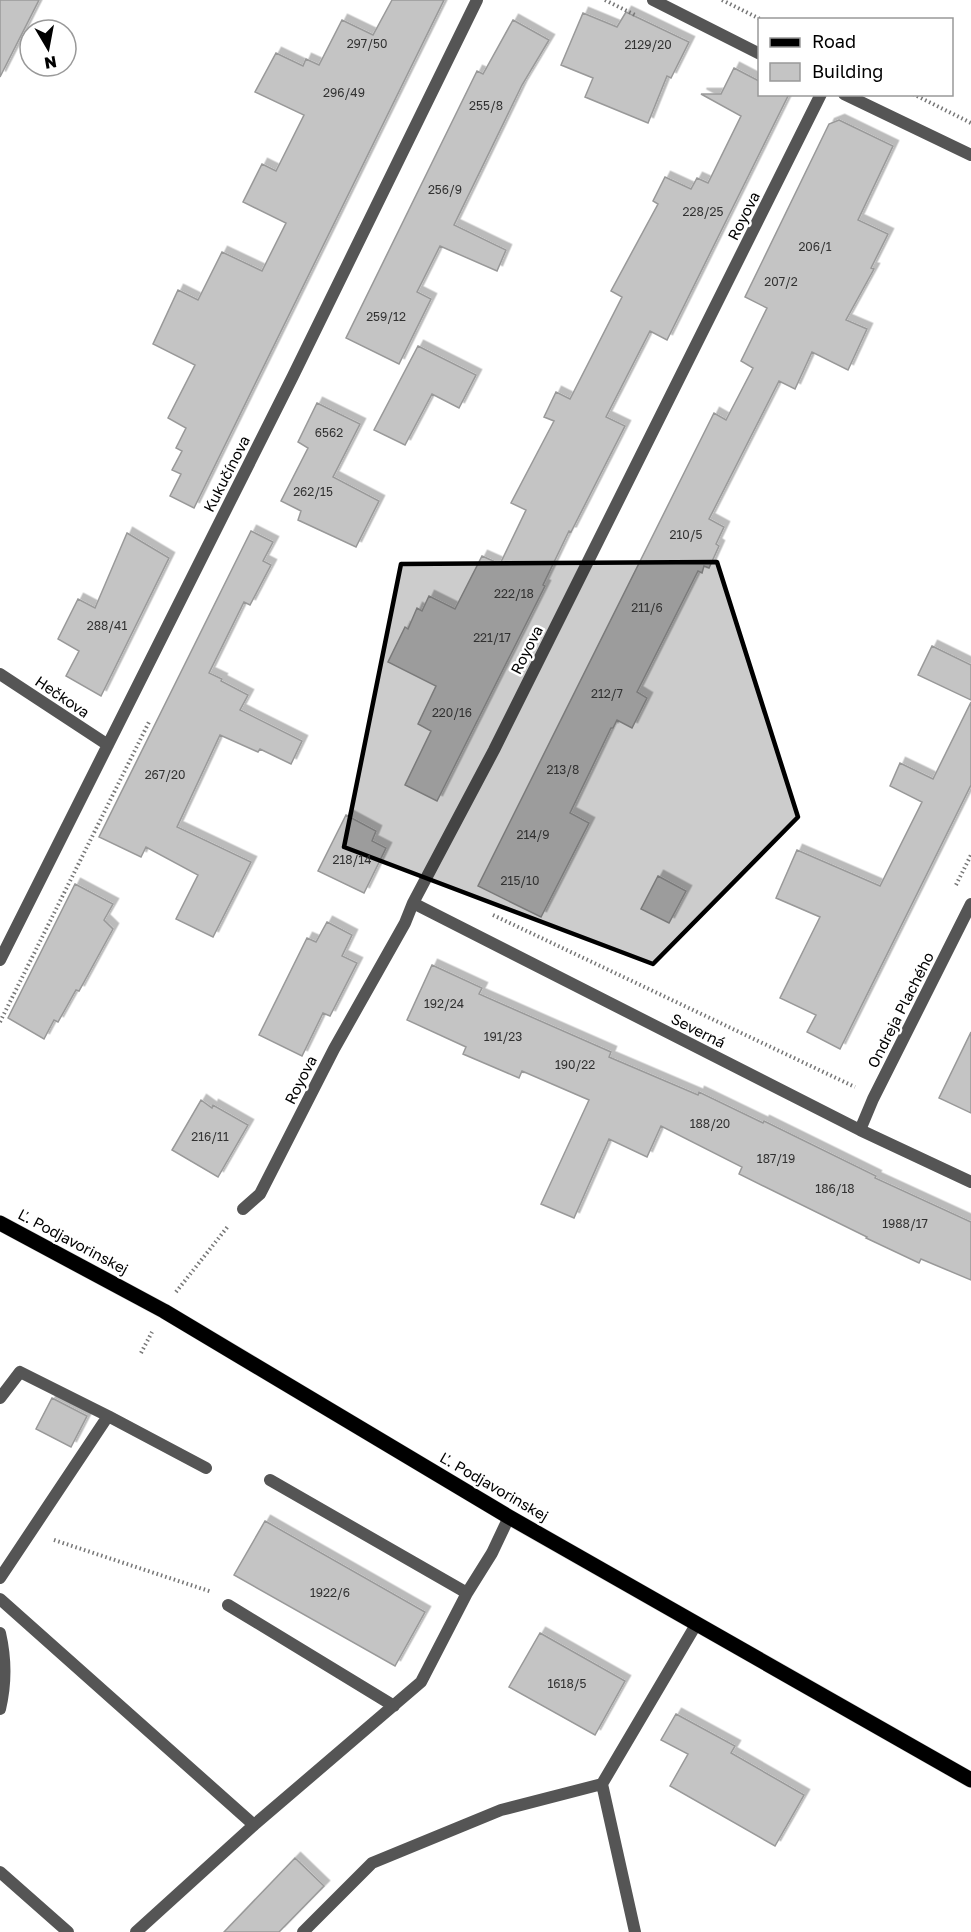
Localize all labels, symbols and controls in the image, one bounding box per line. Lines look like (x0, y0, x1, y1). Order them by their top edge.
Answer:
north arrow (18, 18, 78, 78)
legend (758, 18, 953, 96)
text: Road (812, 30, 856, 52)
house number: 297/50 (347, 36, 387, 51)
house number: 2129/20 (624, 37, 672, 52)
text: N (43, 52, 58, 74)
text: Building (812, 60, 883, 82)
house number: 296/49 (323, 85, 365, 100)
house number: 255/8 (469, 98, 503, 113)
house number: 256/9 (428, 182, 462, 197)
street label: Royova (723, 188, 763, 243)
house number: 228/25 (683, 204, 723, 219)
house number: 206/1 (798, 239, 832, 254)
house number: 207/2 (764, 274, 798, 289)
house number: 259/12 (366, 309, 406, 324)
house number: 6562 (315, 425, 343, 440)
street label: Kukučínova (199, 432, 253, 515)
house number: 262/15 (293, 484, 333, 499)
house number: 210/5 (670, 527, 703, 542)
house number: 222/18 (494, 586, 534, 601)
house number: 211/6 (631, 600, 663, 615)
house number: 288/41 (87, 618, 127, 633)
street label: Royova (506, 622, 546, 677)
house number: 221/17 (473, 630, 511, 645)
street label: Hečkova (32, 671, 93, 721)
house number: 212/7 (591, 686, 623, 701)
house number: 220/16 (432, 705, 472, 720)
house number: 213/8 (547, 762, 579, 777)
house number: 267/20 (145, 767, 185, 782)
house number: 214/9 (516, 827, 550, 842)
house number: 218/14 (332, 852, 372, 867)
house number: 215/10 (501, 873, 539, 888)
street label: Ondreja Plachého (863, 949, 937, 1070)
house number: 192/24 (424, 996, 464, 1011)
street label: Severná (668, 1009, 729, 1051)
house number: 191/23 (484, 1029, 522, 1044)
street label: Royova (280, 1052, 320, 1107)
house number: 190/22 (555, 1057, 595, 1072)
house number: 188/20 (690, 1116, 730, 1131)
house number: 216/11 (191, 1129, 229, 1144)
house number: 187/19 (757, 1151, 795, 1166)
house number: 186/18 (815, 1181, 855, 1196)
street label: Ľ. Podjavorinskej (15, 1204, 132, 1278)
house number: 1988/17 (882, 1216, 928, 1231)
street label: Ľ. Podjavorinskej (437, 1448, 552, 1524)
house number: 1922/6 (310, 1585, 350, 1600)
house number: 1618/5 (548, 1676, 587, 1691)

